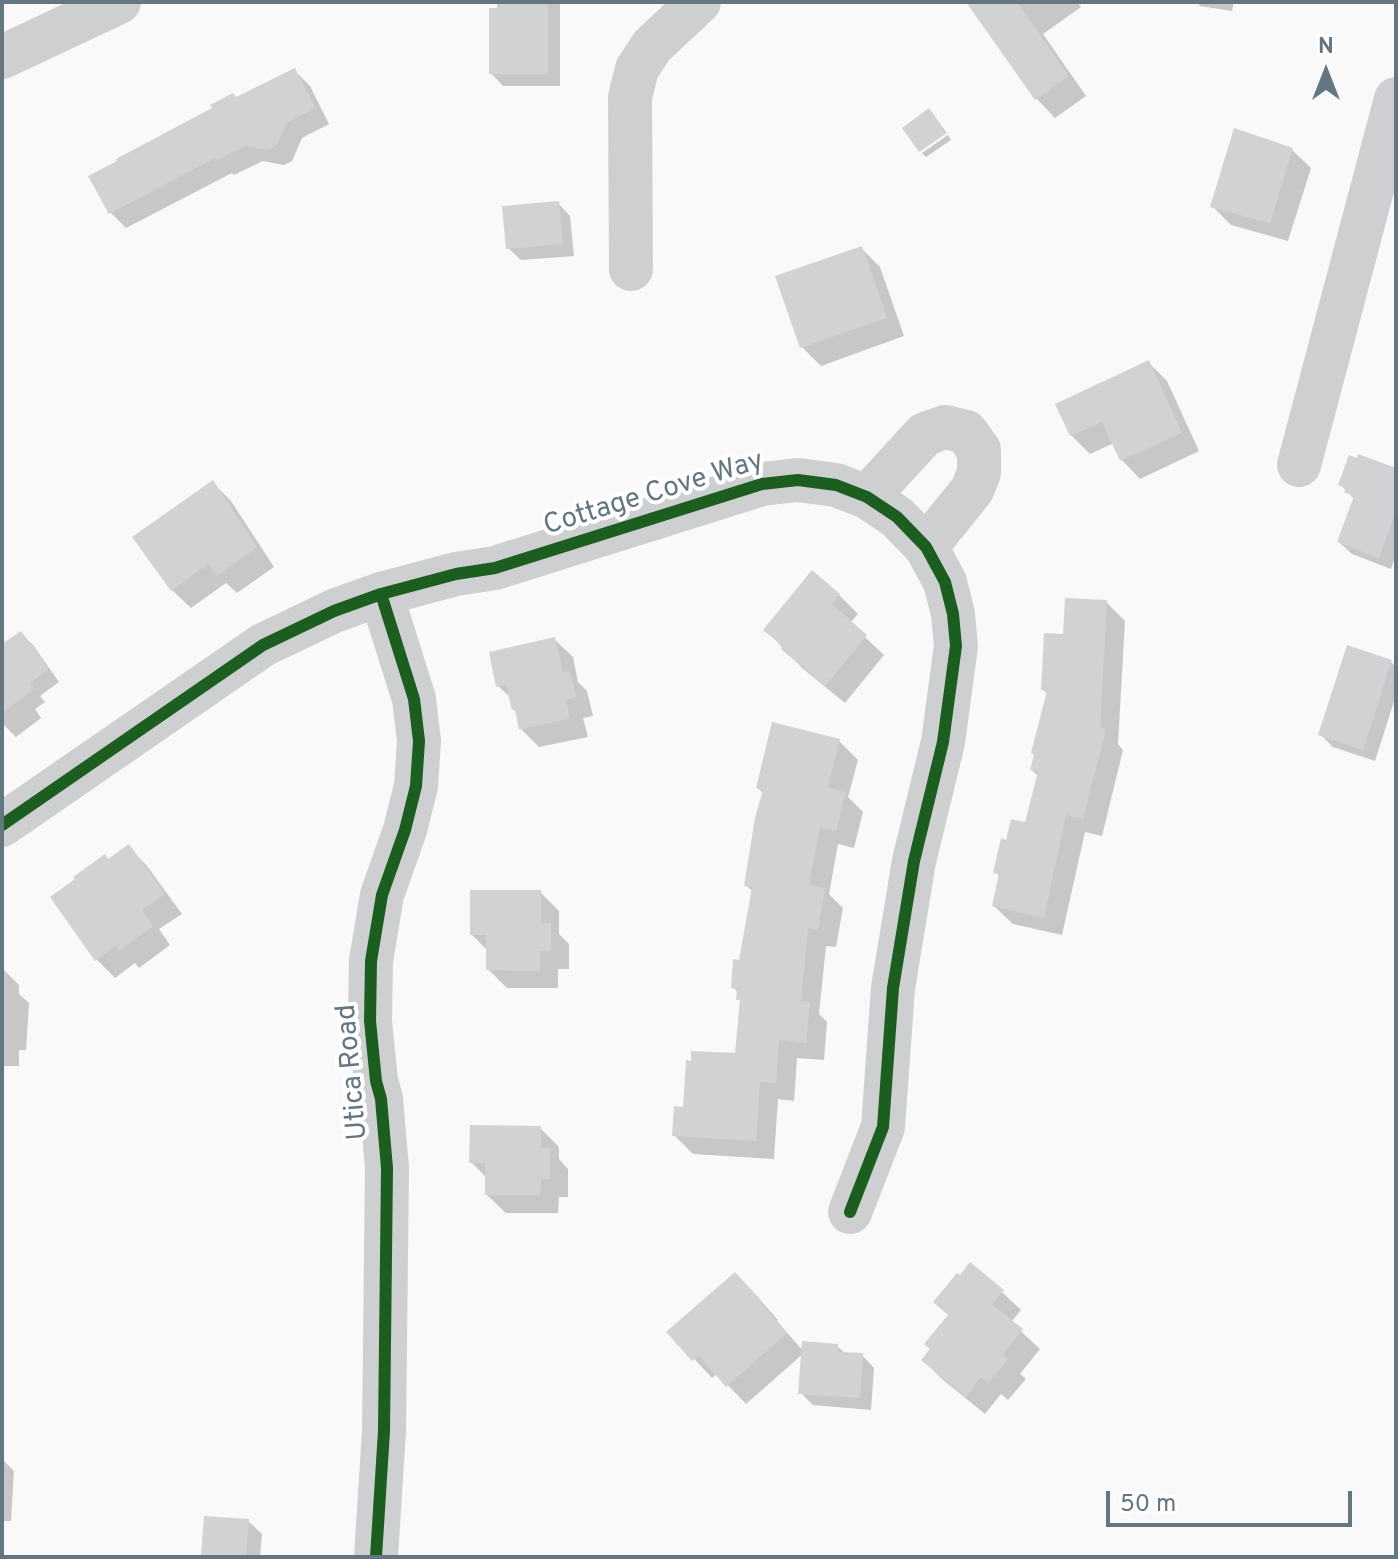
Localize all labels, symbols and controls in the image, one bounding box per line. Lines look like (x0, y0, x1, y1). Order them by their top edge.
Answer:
north arrow (1286, 32, 1366, 112)
text: N (1318, 34, 1334, 61)
street label: Cottage Cove Way (540, 446, 768, 544)
street label: Utica Road (331, 1003, 377, 1141)
scale bar (1110, 1475, 1356, 1525)
text: 50 m (1120, 1490, 1176, 1520)

